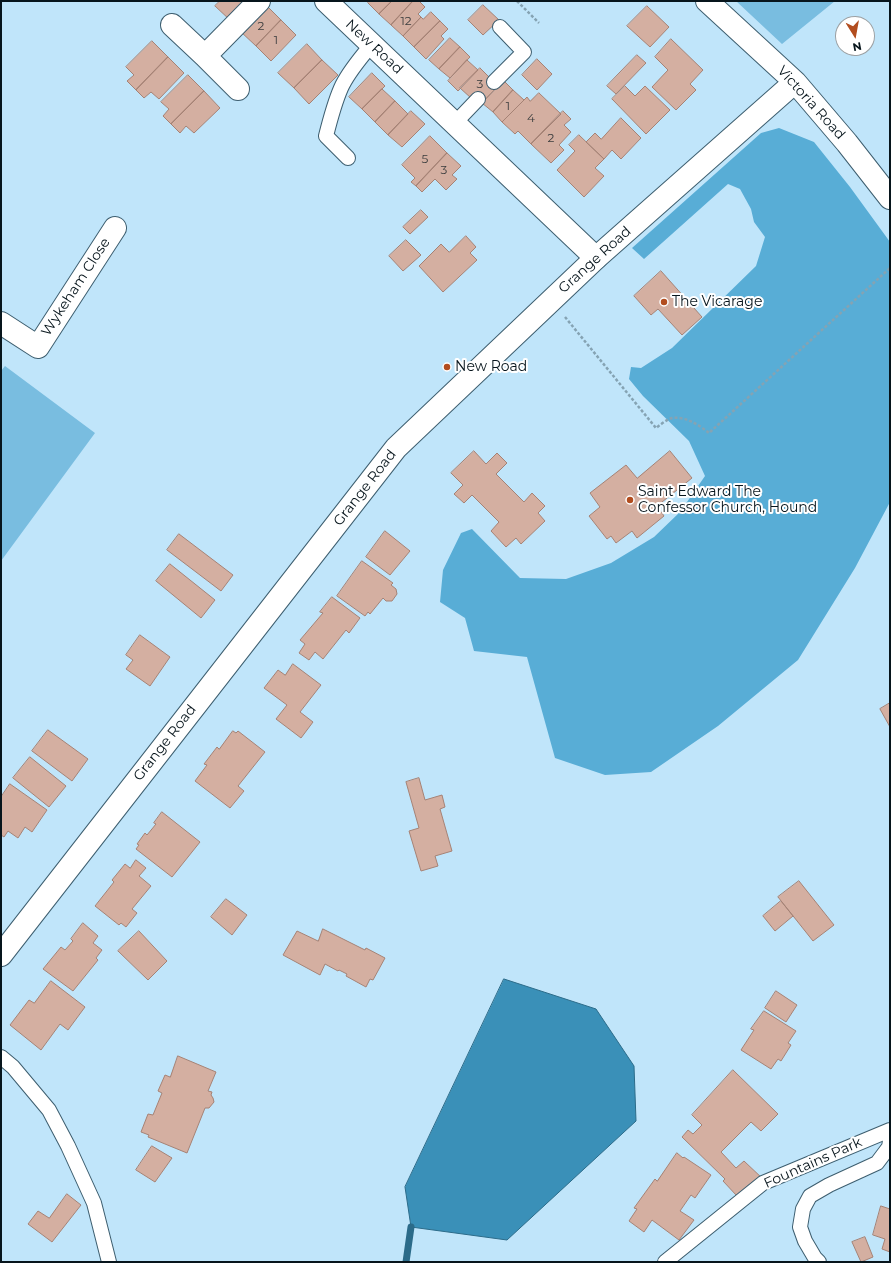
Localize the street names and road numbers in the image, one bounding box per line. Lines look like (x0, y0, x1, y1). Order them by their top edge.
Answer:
street label: New Road (342, 16, 406, 78)
street label: Victoria Road (774, 63, 848, 143)
street label: Grange Road (555, 223, 635, 297)
street label: Wykeham Close (38, 235, 114, 339)
street label: Grange Road (330, 447, 400, 529)
street label: Grange Road (130, 702, 200, 784)
street label: Fountains Park (761, 1134, 865, 1192)

